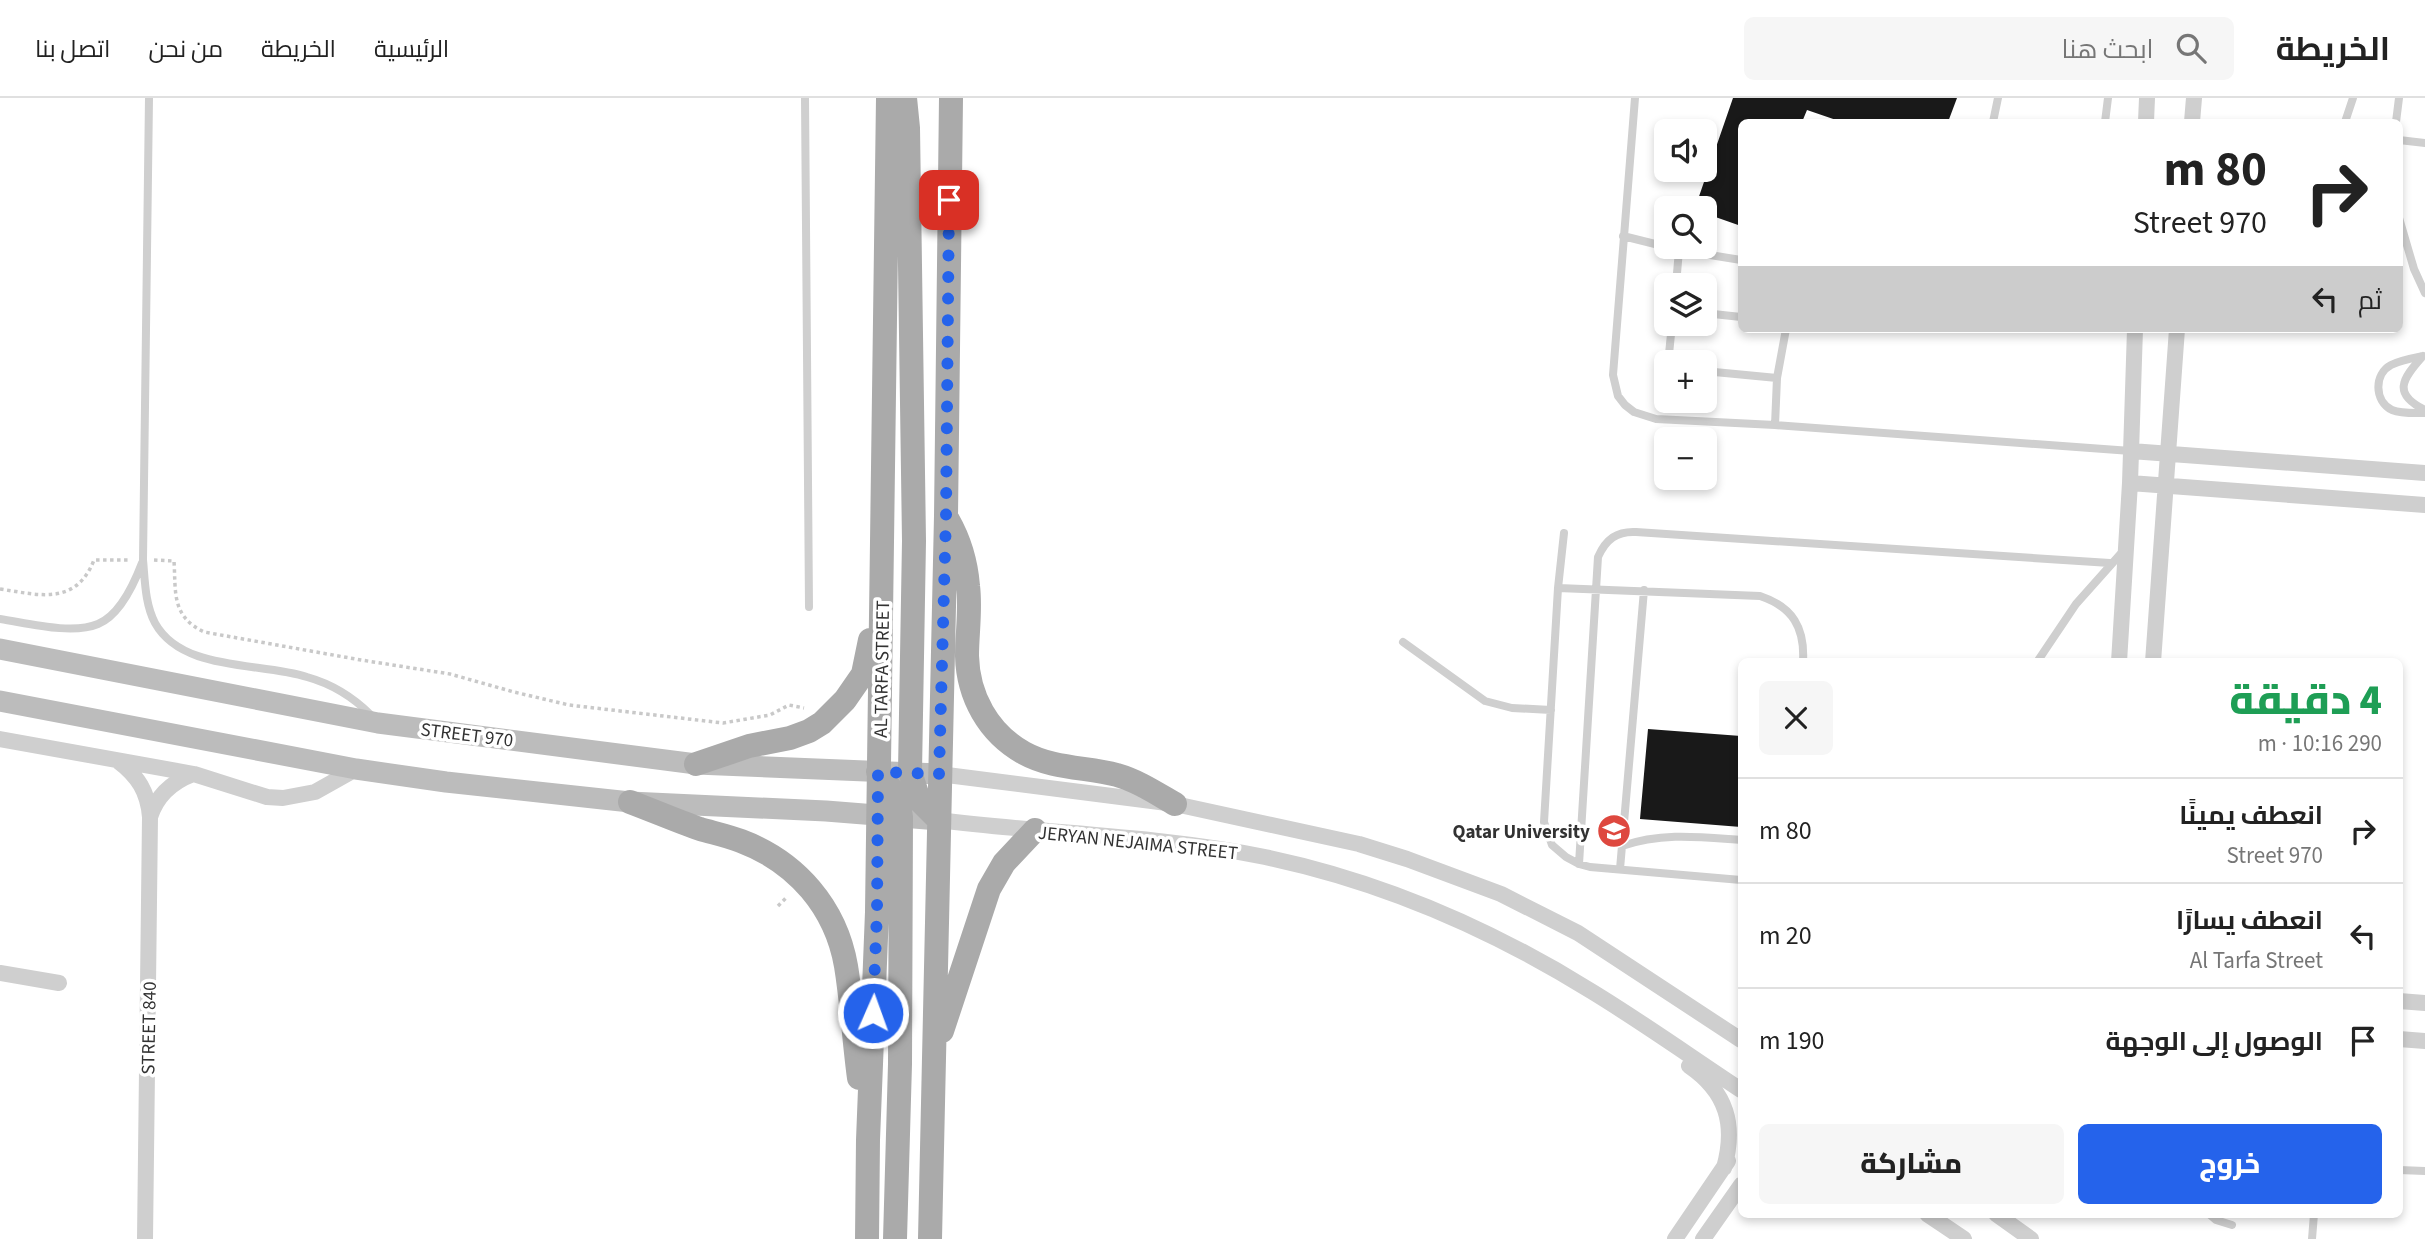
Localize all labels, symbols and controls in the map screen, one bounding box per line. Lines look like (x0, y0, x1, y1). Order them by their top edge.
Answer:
search box (1744, 17, 2234, 80)
text: الخريطة (2276, 26, 2390, 73)
icon: search (2172, 29, 2210, 67)
text: ابحث هنا (2062, 31, 2154, 68)
text: اتصل بنا (35, 32, 110, 67)
text: من نحن (148, 32, 223, 67)
text: الخريطة (261, 32, 336, 67)
text: الرئيسية (374, 32, 449, 67)
map controls (1654, 119, 1717, 490)
button: sound (1654, 119, 1717, 182)
text: 80 m (2163, 135, 2267, 205)
icon: right (2291, 147, 2382, 238)
pin (919, 170, 979, 230)
icon: arrive (930, 181, 968, 219)
button: search (1654, 196, 1717, 259)
text: Street 970 (2133, 200, 2267, 246)
button: layers (1654, 273, 1717, 336)
icon: left (2306, 280, 2344, 318)
text: ثم (2358, 282, 2382, 319)
button: + (1654, 350, 1717, 413)
button: − (1654, 427, 1717, 490)
street label: AL TARFA STREET (868, 600, 897, 738)
text: 4 دقيقة (2229, 671, 2382, 731)
button: close (1759, 681, 1833, 755)
street label: STREET 970 (419, 716, 515, 755)
text: 290 m · 10:16 (2258, 727, 2382, 760)
text: انعطف يمينًا (2179, 797, 2323, 834)
school or university icon: Qatar University (1595, 812, 1633, 850)
text: 80 m (1759, 812, 1812, 849)
icon: right (2344, 812, 2382, 850)
place label: Qatar University (1452, 819, 1590, 846)
street label: JERYAN NEJAIMA STREET (1037, 820, 1239, 867)
text: Street 970 (2226, 839, 2323, 872)
text: انعطف يسارًا (2176, 902, 2323, 939)
text: 20 m (1759, 917, 1812, 954)
icon: left (2344, 917, 2382, 955)
text: Al Tarfa Street (2190, 944, 2323, 977)
position arrow (836, 976, 910, 1050)
street label: STREET 840 (135, 981, 164, 1075)
text: 190 m (1759, 1022, 1825, 1059)
icon: arrive (2344, 1022, 2382, 1060)
text: الوصول إلى الوجهة (2105, 1023, 2323, 1060)
button: مشاركة (1759, 1124, 2064, 1204)
button: خروج (2078, 1124, 2382, 1204)

